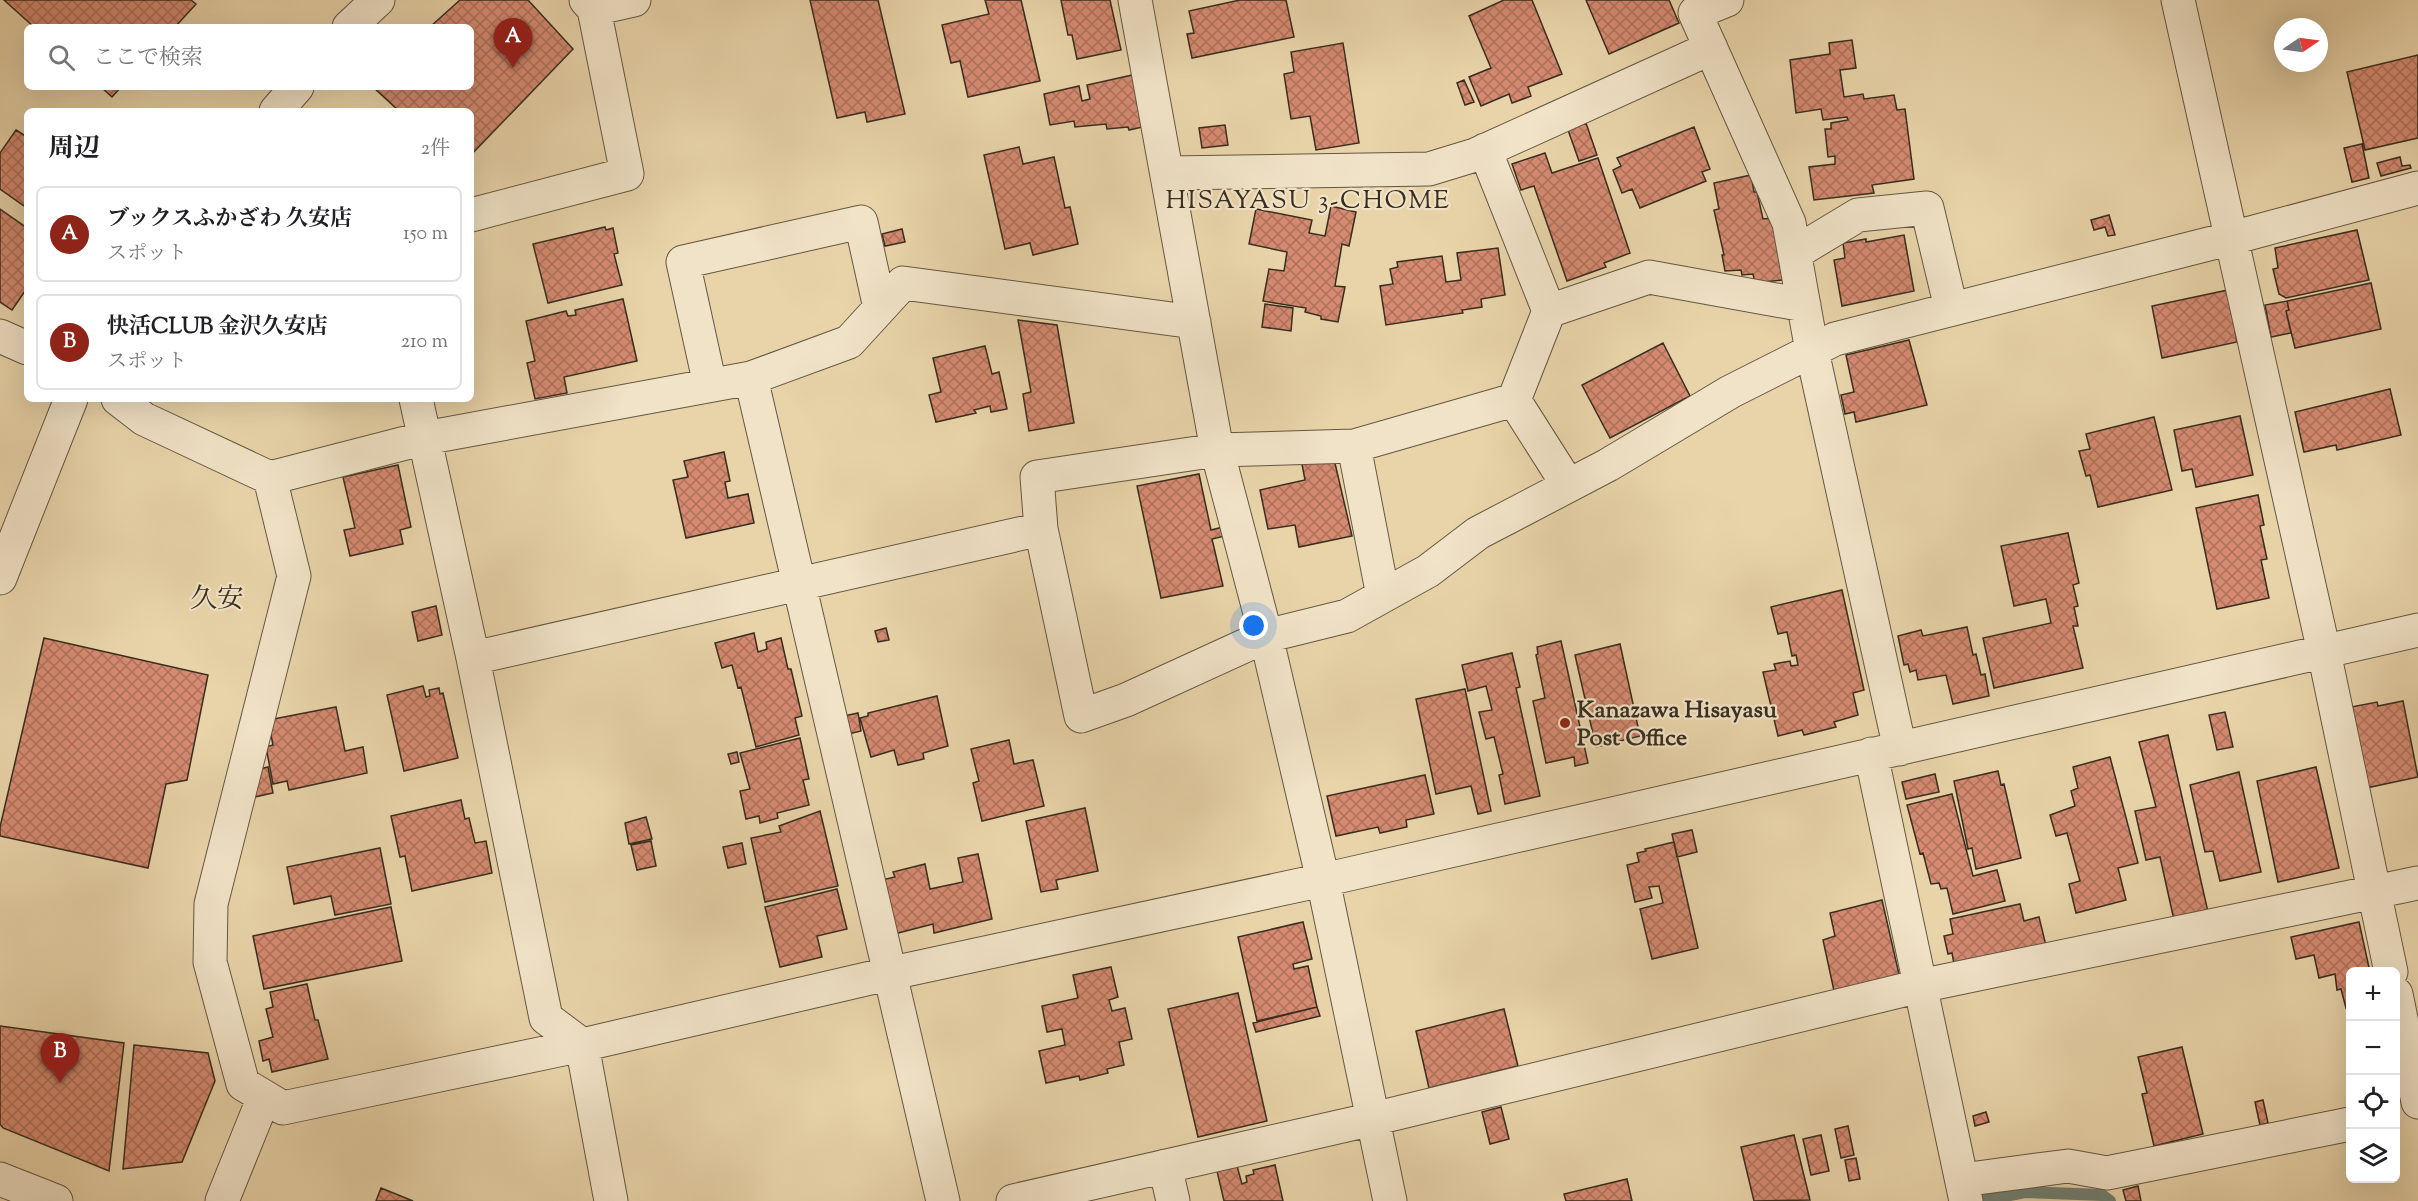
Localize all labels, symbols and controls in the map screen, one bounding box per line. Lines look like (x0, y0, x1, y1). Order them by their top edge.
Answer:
north arrow (2274, 18, 2328, 72)
pin: A (494, 19, 532, 68)
search box (24, 24, 474, 90)
icon: search (45, 41, 78, 74)
text: ここで検索 (93, 43, 203, 75)
text: 周辺 (48, 131, 100, 168)
text: 2件 (421, 135, 450, 164)
district label: HISAYASU 3-CHOME (1166, 183, 1450, 220)
text: ブックスふかざわ 久安店 (107, 204, 352, 236)
text: A (61, 220, 78, 249)
text: 150 m (403, 220, 448, 249)
text: スポット (107, 240, 187, 269)
text: 快活CLUB 金沢久安店 (107, 312, 328, 344)
text: B (63, 328, 76, 357)
text: 210 m (401, 328, 448, 357)
text: スポット (107, 348, 187, 377)
district label: 久安 (190, 581, 244, 620)
your location (1239, 611, 1268, 640)
place label: Kanazawa Hisayasu Post Office (1577, 694, 1777, 756)
marker: Kanazawa Hisayasu Post Office (1558, 716, 1572, 730)
map controls (2346, 967, 2400, 1183)
button: + (2346, 967, 2400, 1021)
button: − (2346, 1021, 2400, 1075)
pin: B (40, 1034, 80, 1083)
button: locate (2346, 1075, 2400, 1129)
button: layers (2346, 1129, 2400, 1183)

